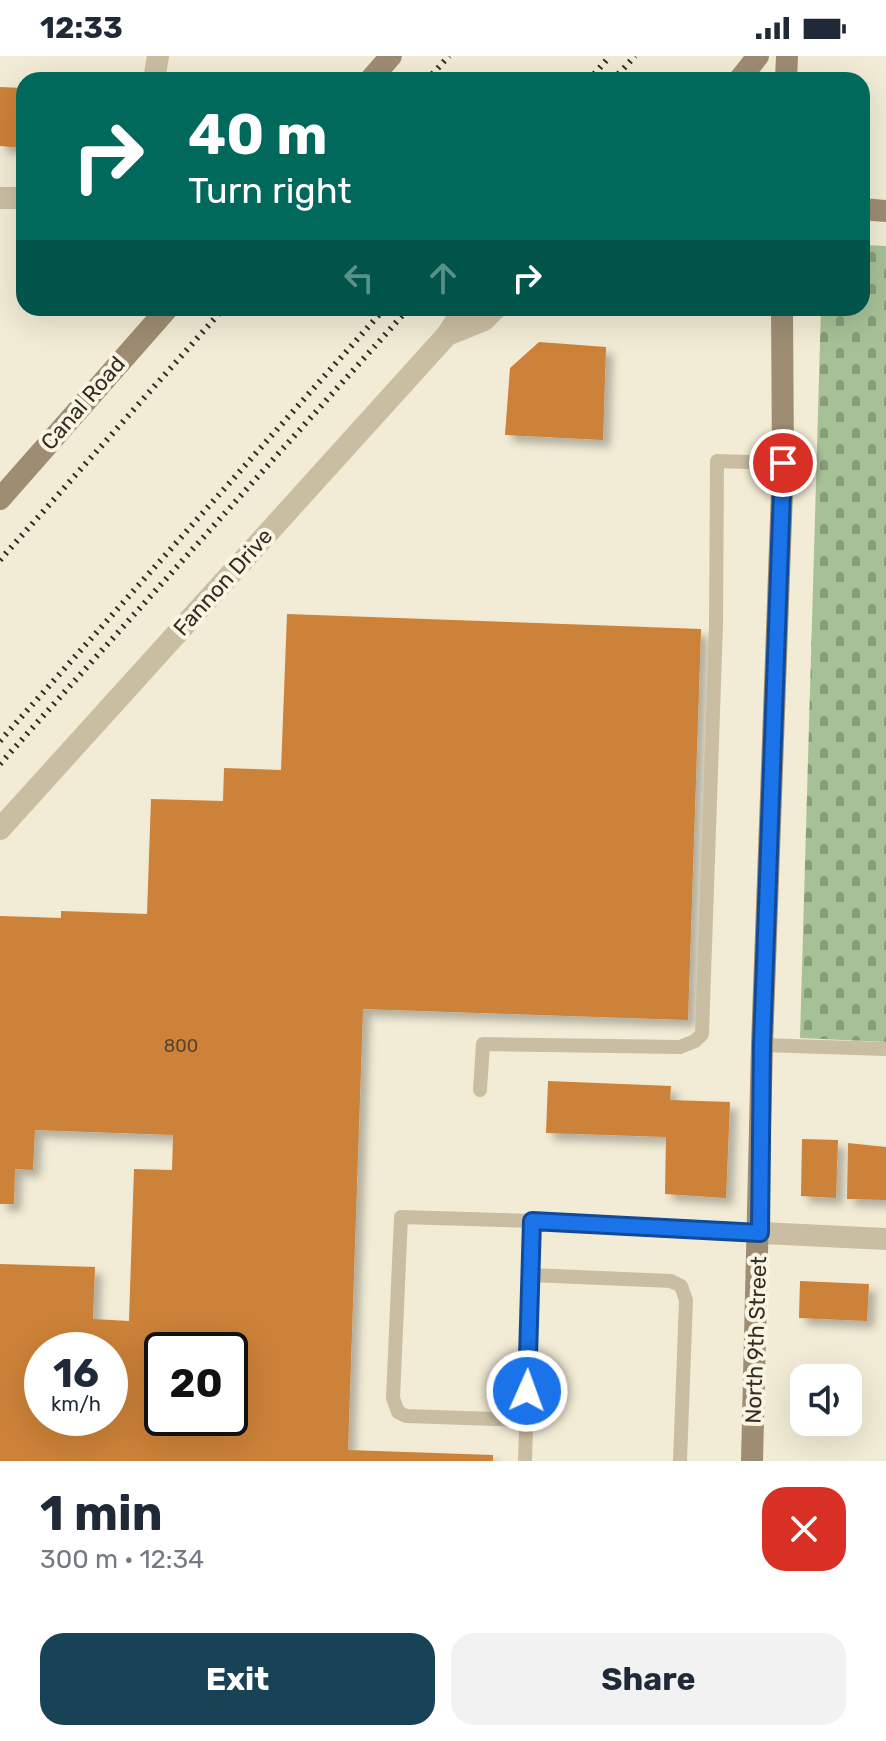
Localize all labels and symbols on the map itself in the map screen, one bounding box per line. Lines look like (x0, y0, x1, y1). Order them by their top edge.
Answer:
street label: Canal Road (35, 351, 131, 455)
pin (749, 429, 817, 497)
street label: Fannon Drive (168, 523, 278, 641)
house number: 800 (164, 1035, 198, 1057)
street label: North 9th Street (740, 1255, 772, 1424)
speed limit sign: 20 (144, 1332, 248, 1436)
position arrow (485, 1349, 569, 1433)

